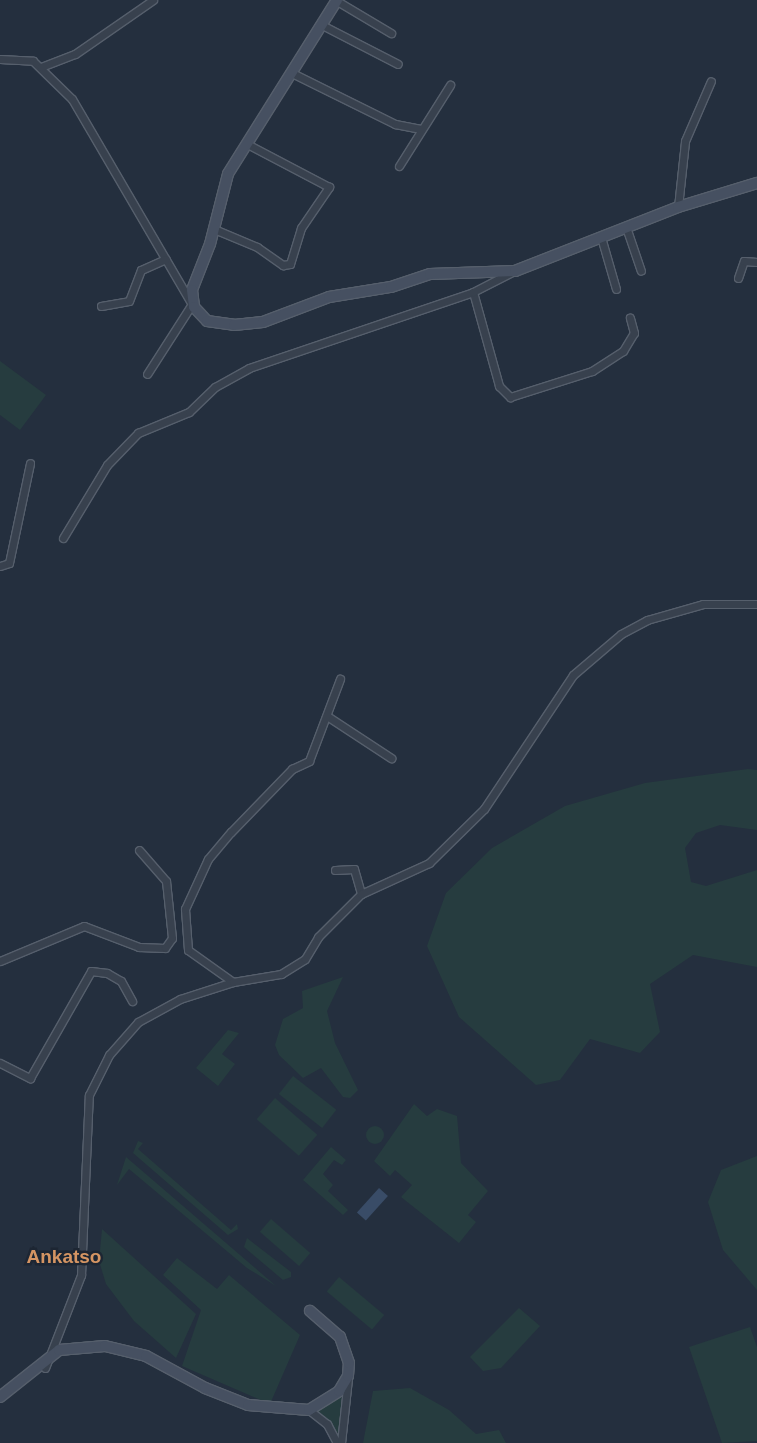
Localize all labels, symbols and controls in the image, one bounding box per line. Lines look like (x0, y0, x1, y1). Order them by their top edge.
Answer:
district label: Ankatso (27, 1246, 101, 1268)

